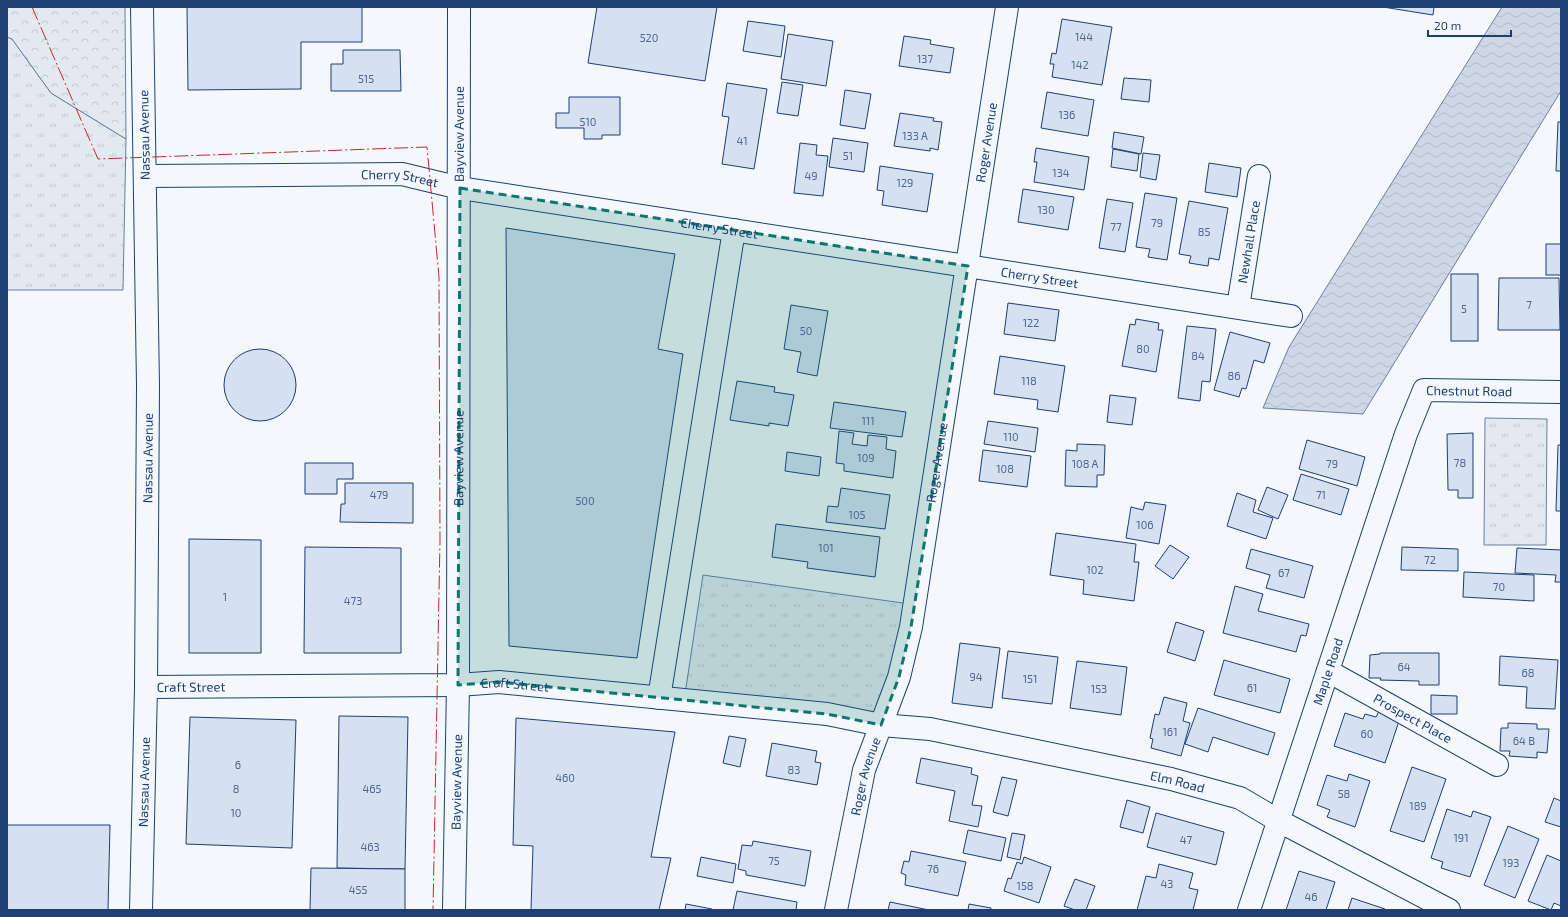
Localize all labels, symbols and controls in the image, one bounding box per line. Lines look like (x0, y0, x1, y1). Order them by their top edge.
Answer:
scale bar (1428, 12, 1511, 38)
text: 20 m (1434, 18, 1461, 32)
house number: 144 (1075, 30, 1093, 43)
house number: 520 (640, 31, 658, 44)
house number: 137 (917, 52, 933, 65)
house number: 142 (1071, 58, 1089, 71)
house number: 515 (358, 72, 374, 85)
street label: Bayview Avenue (451, 86, 467, 182)
street label: Nassau Avenue (135, 90, 153, 180)
street label: Roger Avenue (972, 101, 1000, 183)
house number: 136 (1059, 108, 1075, 121)
house number: 510 (580, 115, 596, 128)
house number: 133 A (902, 129, 928, 142)
house number: 41 (736, 134, 748, 147)
house number: 51 (843, 149, 853, 162)
street label: Cherry Street (361, 166, 440, 190)
house number: 134 (1052, 166, 1070, 179)
house number: 49 (804, 169, 818, 182)
house number: 129 (897, 176, 913, 189)
street label: Newhall Place (1234, 199, 1263, 284)
house number: 130 (1037, 203, 1055, 216)
street label: Cherry Street (679, 214, 759, 242)
house number: 79 (1151, 216, 1163, 229)
house number: 77 (1110, 220, 1122, 233)
house number: 85 (1198, 225, 1210, 238)
street label: Cherry Street (1000, 263, 1079, 291)
house number: 7 (1526, 298, 1532, 311)
house number: 5 (1461, 302, 1467, 315)
house number: 122 (1023, 316, 1039, 329)
house number: 50 (800, 324, 812, 337)
house number: 80 (1136, 342, 1150, 355)
house number: 84 (1191, 349, 1205, 362)
house number: 86 (1228, 369, 1240, 382)
house number: 118 (1021, 374, 1037, 387)
street label: Chestnut Road (1426, 382, 1513, 399)
street label: Bayview Avenue (450, 410, 466, 506)
street label: Nassau Avenue (139, 413, 156, 503)
house number: 111 (861, 414, 875, 427)
street label: Roger Avenue (922, 421, 951, 504)
house number: 110 (1003, 430, 1019, 443)
house number: 109 (857, 451, 875, 464)
house number: 78 (1454, 456, 1466, 469)
house number: 108 A (1072, 457, 1099, 470)
house number: 79 (1326, 457, 1338, 470)
house number: 108 (996, 462, 1014, 475)
house number: 479 (370, 488, 388, 501)
house number: 71 (1316, 488, 1326, 501)
house number: 500 (575, 494, 595, 507)
house number: 105 (849, 508, 866, 521)
house number: 106 (1136, 518, 1154, 531)
house number: 101 (818, 541, 834, 554)
house number: 72 (1424, 553, 1436, 566)
house number: 102 (1086, 563, 1104, 576)
house number: 67 (1278, 566, 1290, 579)
house number: 70 (1493, 580, 1505, 593)
house number: 1 (223, 590, 227, 603)
house number: 473 (344, 594, 362, 607)
street label: Maple Road (1309, 636, 1346, 707)
house number: 64 (1397, 660, 1411, 673)
house number: 68 (1522, 666, 1534, 679)
house number: 94 (969, 670, 983, 683)
house number: 151 (1023, 672, 1037, 685)
street label: Craft Street (480, 674, 550, 695)
street label: Craft Street (157, 678, 225, 695)
house number: 61 (1247, 681, 1257, 694)
house number: 153 (1091, 682, 1107, 695)
street label: Prospect Place (1371, 690, 1455, 746)
house number: 161 (1162, 725, 1178, 738)
house number: 60 (1361, 727, 1373, 740)
street label: Bayview Avenue (447, 734, 465, 830)
house number: 64 B (1513, 734, 1535, 747)
street label: Roger Avenue (847, 735, 884, 817)
street label: Nassau Avenue (135, 737, 153, 827)
house number: 6 (235, 758, 241, 771)
house number: 83 (788, 763, 800, 776)
street label: Elm Road (1149, 767, 1207, 796)
house number: 460 (555, 771, 575, 784)
house number: 8 (233, 782, 239, 795)
house number: 465 (363, 782, 382, 795)
house number: 58 (1338, 787, 1350, 800)
house number: 189 (1409, 799, 1427, 812)
house number: 10 (230, 806, 242, 819)
house number: 191 (1453, 831, 1469, 844)
house number: 47 (1180, 833, 1193, 846)
house number: 463 (360, 840, 380, 853)
house number: 75 (768, 854, 780, 867)
house number: 193 (1503, 856, 1519, 869)
house number: 76 (927, 862, 939, 875)
house number: 43 (1161, 877, 1173, 890)
house number: 158 (1017, 879, 1033, 892)
house number: 455 (349, 883, 367, 896)
house number: 46 (1304, 890, 1318, 903)

